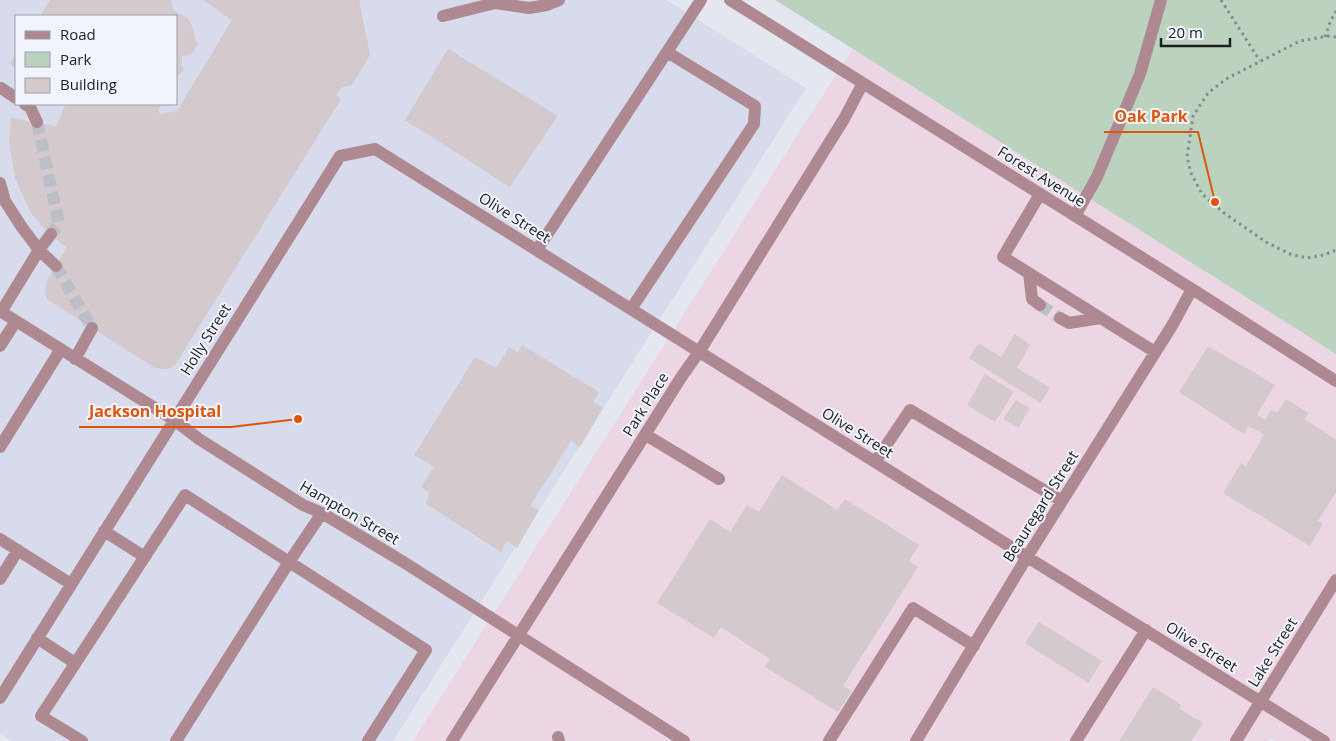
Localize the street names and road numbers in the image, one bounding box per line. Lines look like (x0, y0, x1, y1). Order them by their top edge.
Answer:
street label: Forest Avenue (994, 141, 1090, 211)
street label: Olive Street (475, 187, 555, 247)
street label: Holly Street (175, 299, 235, 379)
street label: Park Place (617, 368, 673, 440)
street label: Olive Street (818, 402, 898, 462)
street label: Beauregard Street (998, 447, 1082, 565)
street label: Hampton Street (297, 475, 403, 549)
street label: Lake Street (1243, 614, 1301, 690)
street label: Olive Street (1162, 616, 1242, 676)

